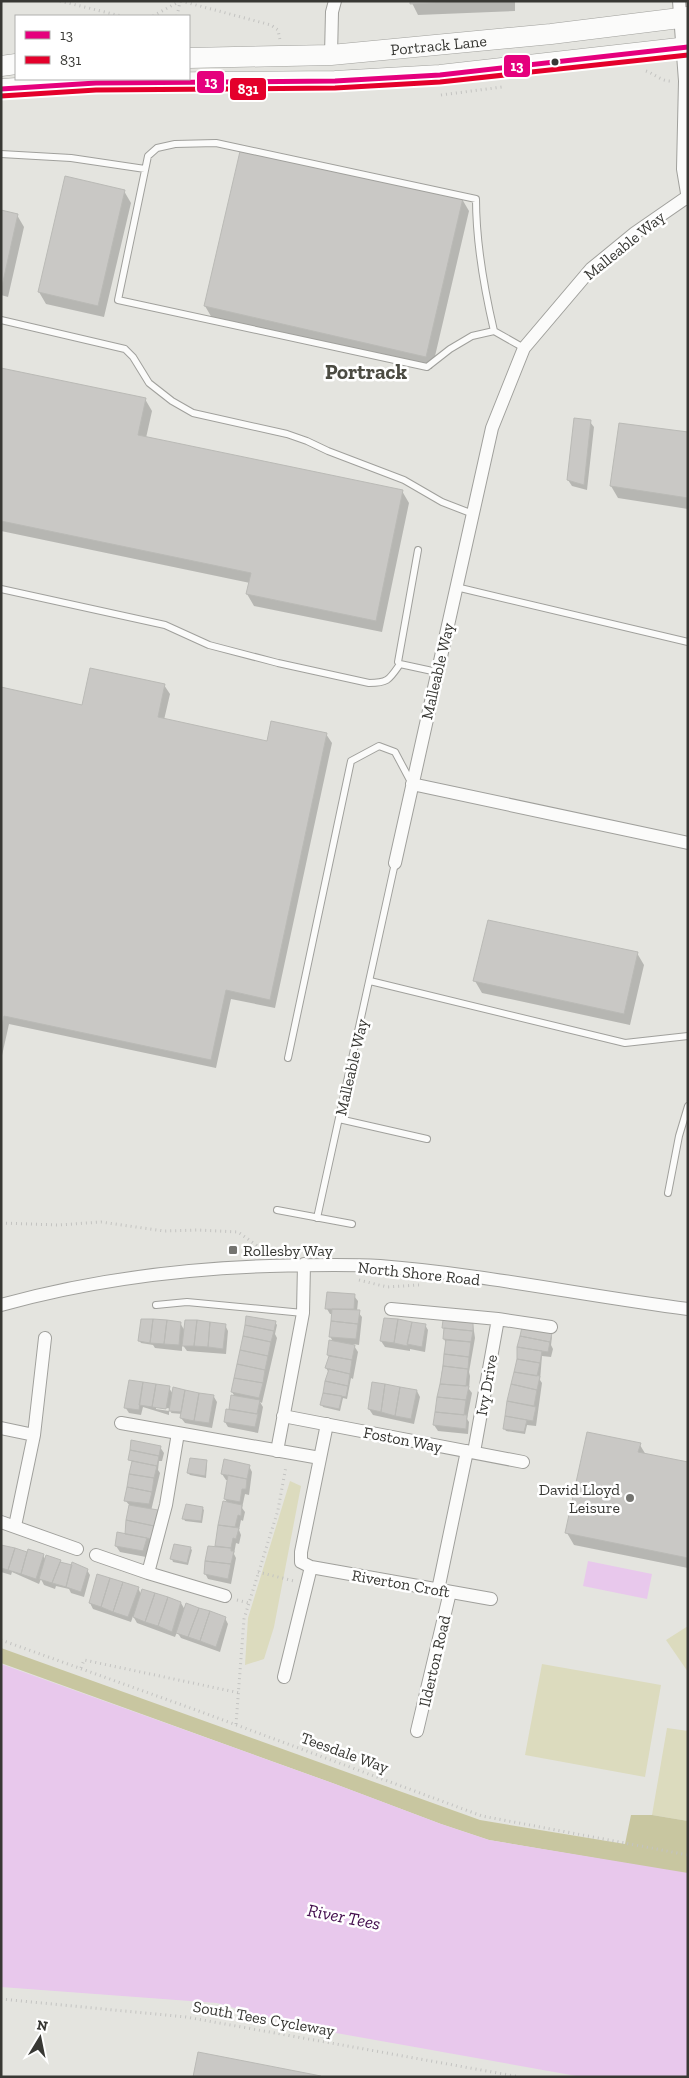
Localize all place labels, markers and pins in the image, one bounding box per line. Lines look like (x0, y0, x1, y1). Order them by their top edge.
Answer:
unlabelled marker (550, 57, 560, 67)
place label: Rollesby Way (243, 1241, 334, 1260)
marker: Rollesby Way (227, 1244, 239, 1256)
place label: David Lloyd Leisure (539, 1480, 620, 1517)
marker: David Lloyd Leisure (624, 1492, 636, 1504)

